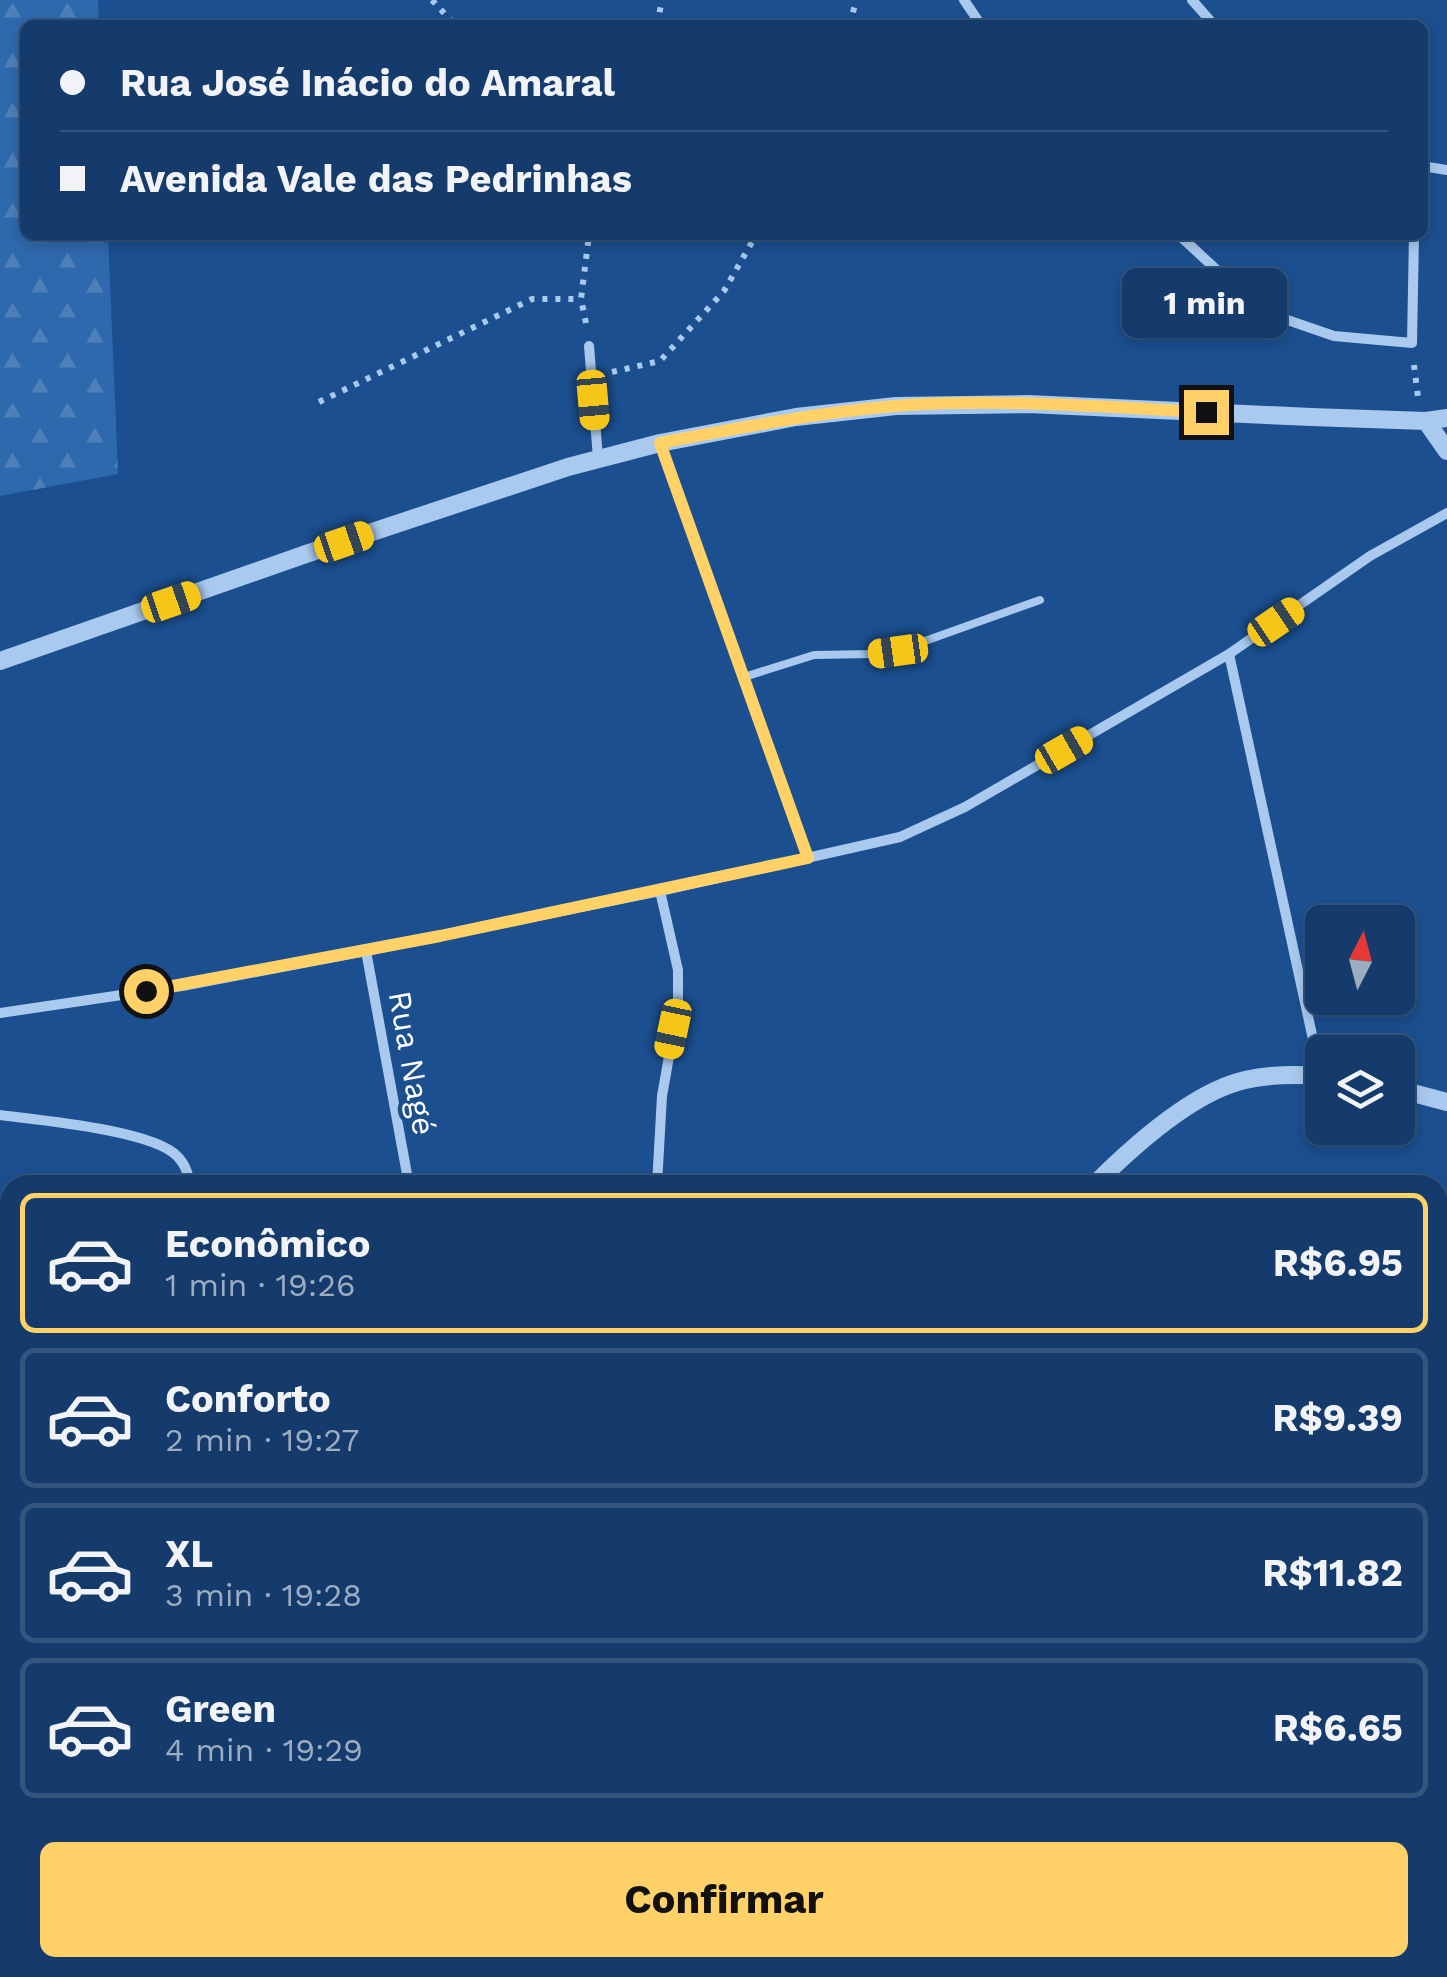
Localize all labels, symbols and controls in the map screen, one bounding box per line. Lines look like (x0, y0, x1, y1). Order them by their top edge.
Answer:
text: Rua José Inácio do Amaral (120, 61, 615, 105)
text: Avenida Vale das Pedrinhas (120, 157, 632, 201)
callout: 1 min (1124, 267, 1288, 337)
text: 1 min (1163, 284, 1246, 322)
car (575, 369, 611, 431)
route end (1184, 390, 1229, 435)
car (311, 518, 377, 566)
car (138, 578, 204, 626)
car (1243, 593, 1309, 651)
car (866, 632, 930, 670)
car (1031, 722, 1097, 778)
north arrow (1305, 905, 1415, 1015)
map controls (1305, 905, 1415, 1145)
route start (124, 969, 169, 1014)
street label: Rua Nagé (381, 988, 443, 1138)
car (652, 997, 694, 1061)
button: layers (1305, 1035, 1415, 1145)
icon: car (45, 1218, 135, 1308)
text: Econômico (165, 1222, 370, 1266)
text: R$6.95 (1273, 1241, 1403, 1285)
text: 1 min · 19:26 (165, 1266, 355, 1304)
icon: car (45, 1373, 135, 1463)
text: Conforto (165, 1377, 331, 1421)
text: R$9.39 (1272, 1396, 1403, 1440)
text: 2 min · 19:27 (165, 1421, 359, 1459)
icon: car (45, 1528, 135, 1618)
text: XL (165, 1532, 213, 1576)
text: R$11.82 (1262, 1551, 1403, 1595)
text: 3 min · 19:28 (165, 1576, 362, 1614)
icon: car (45, 1683, 135, 1773)
text: Green (165, 1687, 276, 1731)
text: R$6.65 (1273, 1706, 1403, 1750)
text: 4 min · 19:29 (165, 1731, 363, 1769)
button: Confirmar (40, 1842, 1408, 1957)

